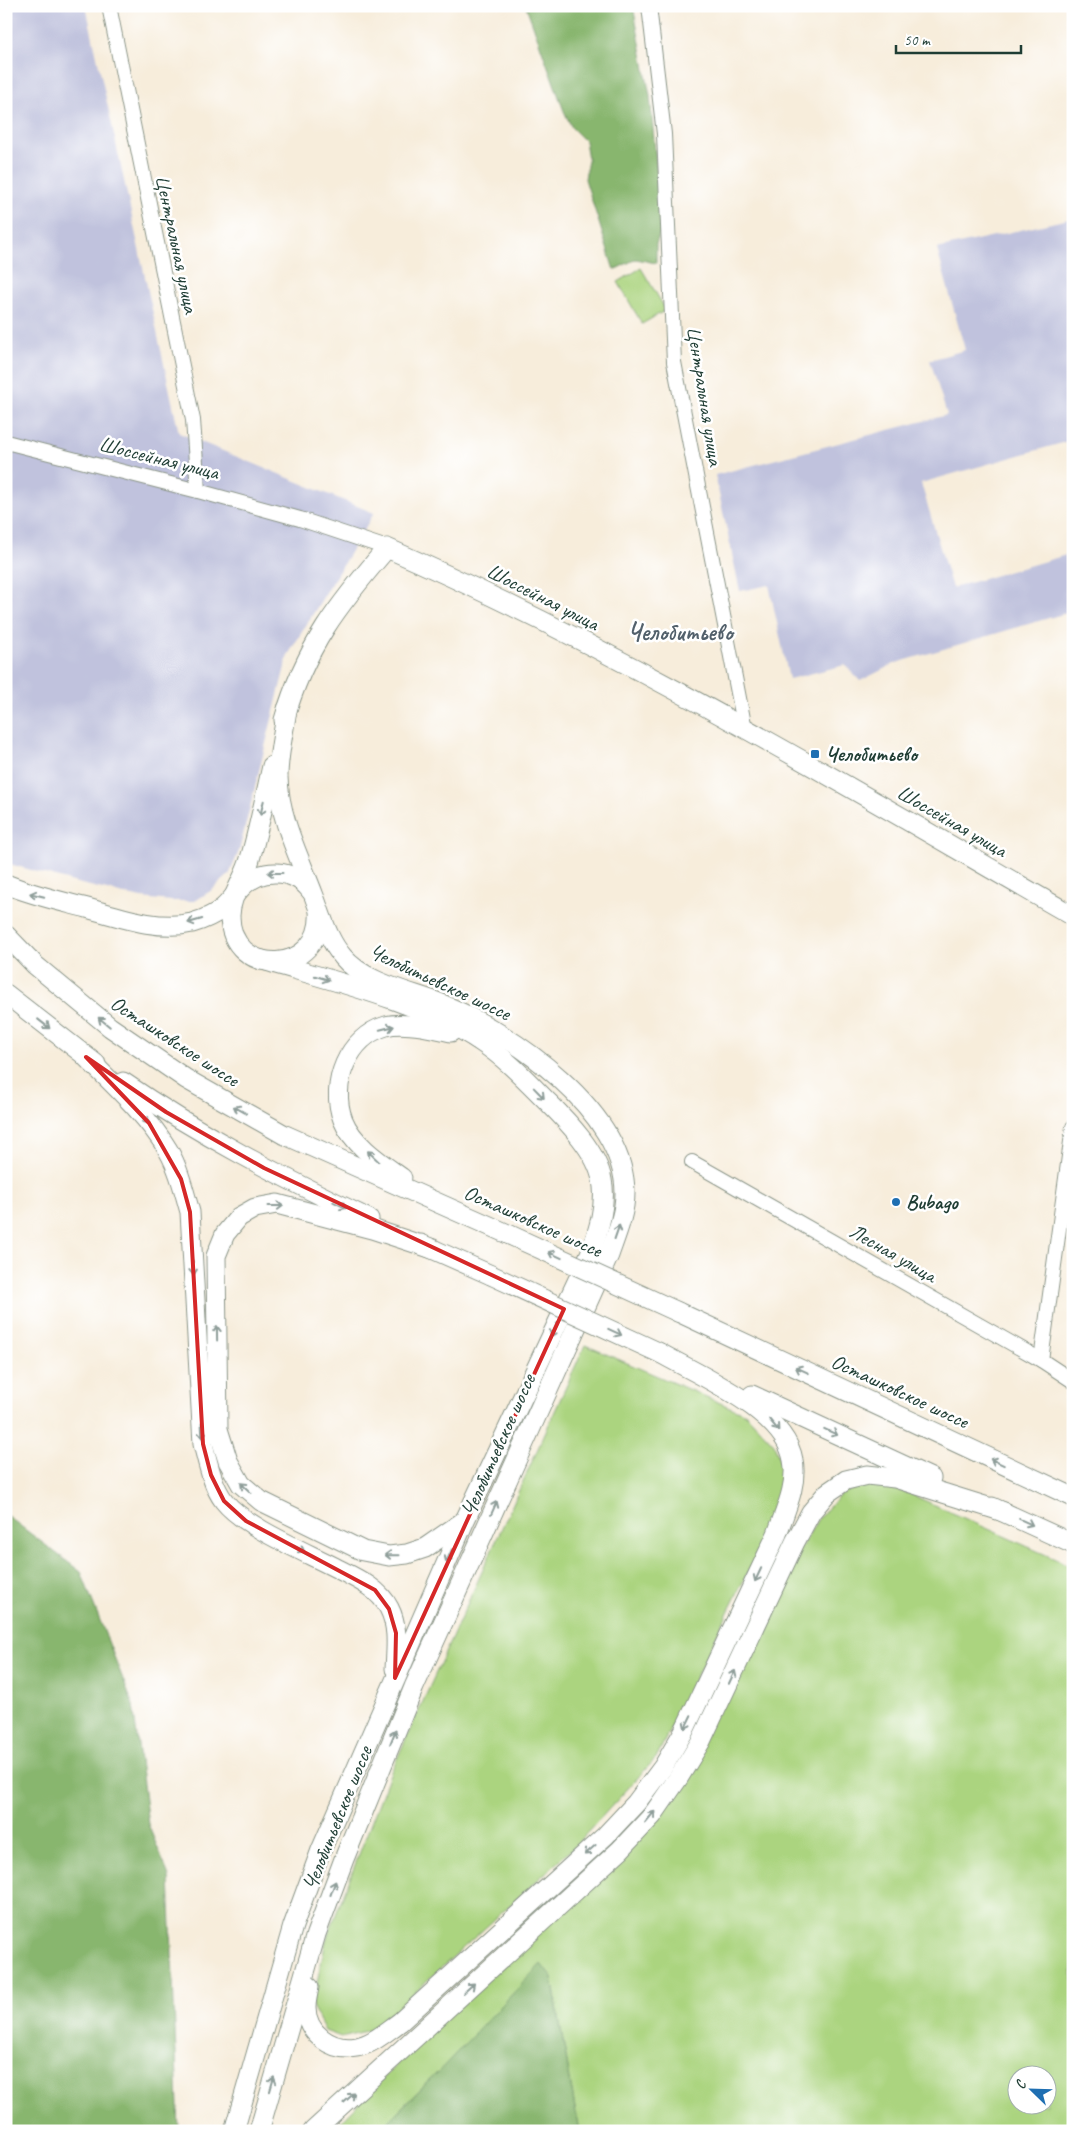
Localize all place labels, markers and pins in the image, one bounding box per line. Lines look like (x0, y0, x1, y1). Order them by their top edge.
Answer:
place label: Челобитьево (825, 741, 920, 767)
marker: Челобитьево (809, 748, 821, 760)
place label: Bubago (906, 1189, 959, 1215)
marker: Bubago (890, 1196, 902, 1208)

